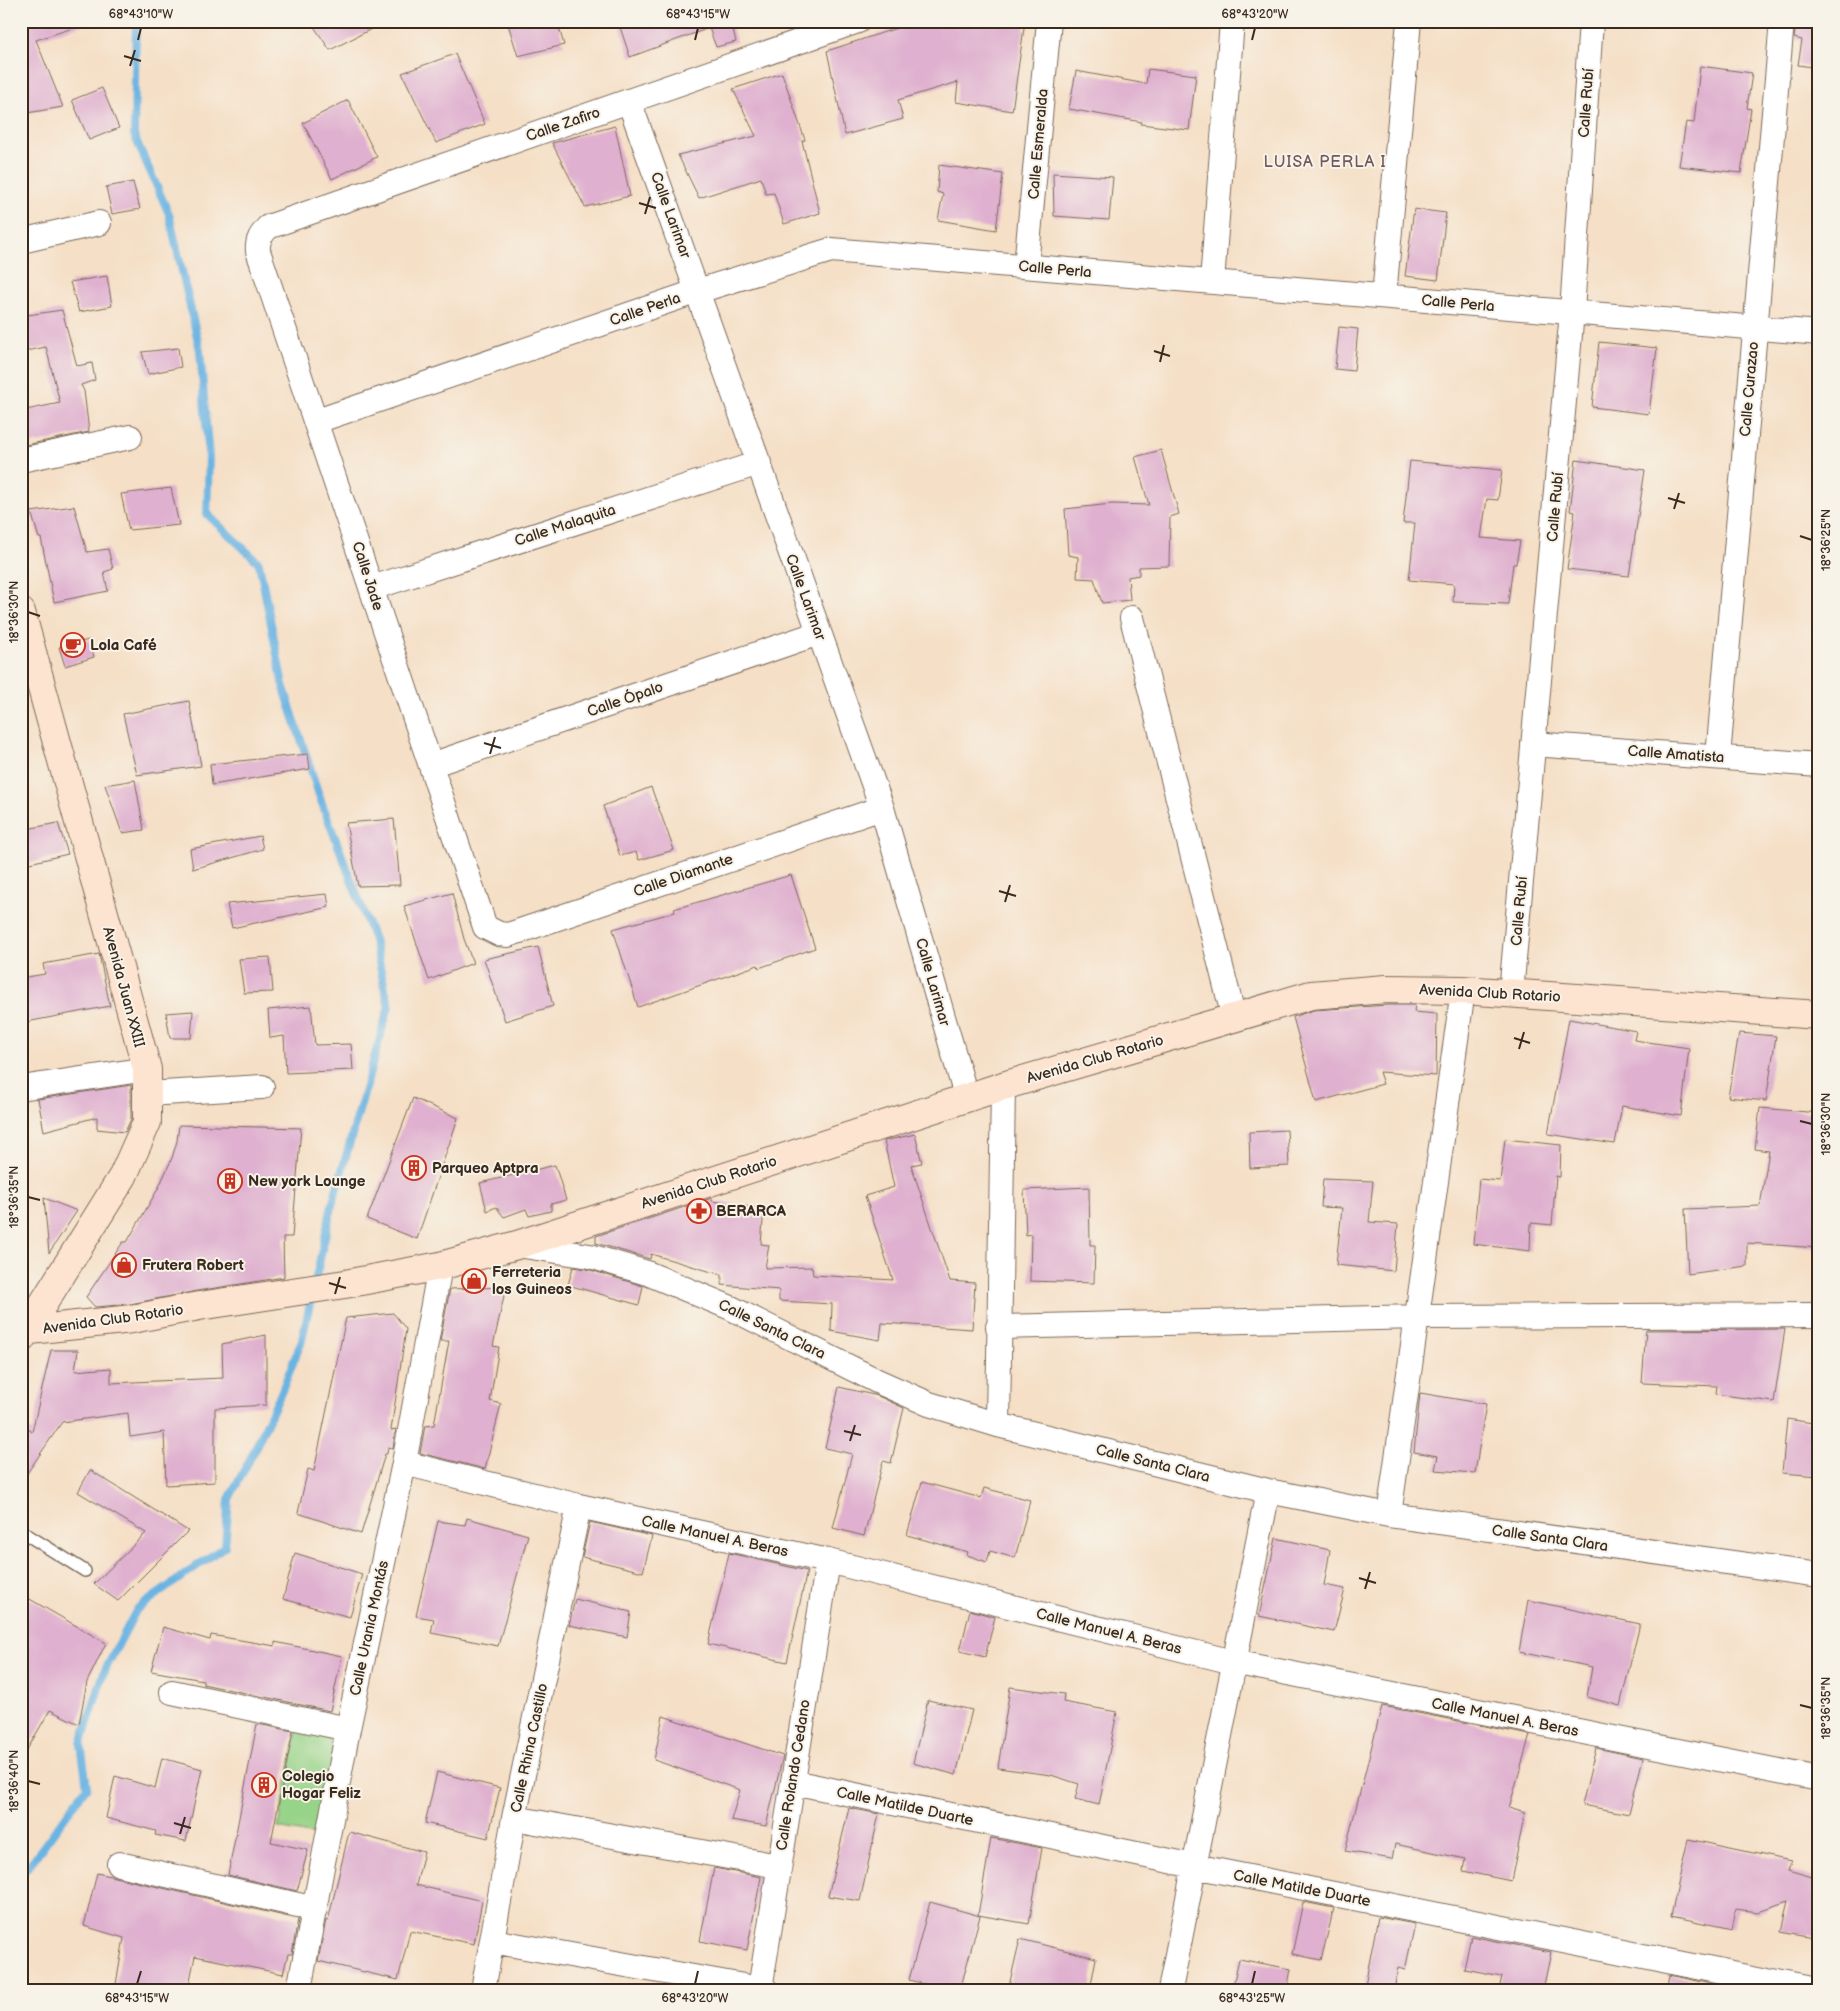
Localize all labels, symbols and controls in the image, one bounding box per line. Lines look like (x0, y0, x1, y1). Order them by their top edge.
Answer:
text: 68°43'10"W (109, 7, 173, 22)
text: 68°43'15"W (666, 7, 730, 22)
text: 68°43'20"W (1222, 7, 1288, 22)
street label: Calle Rubí (1575, 67, 1598, 138)
street label: Calle Esmeralda (1024, 88, 1053, 200)
street label: Calle Zafiro (524, 103, 603, 146)
district label: LUISA PERLA I (1264, 153, 1386, 172)
street label: Calle Larimar (646, 169, 695, 262)
street label: Calle Perla (1017, 257, 1092, 282)
street label: Calle Perla (607, 289, 683, 330)
street label: Calle Perla (1420, 291, 1495, 316)
street label: Calle Curazao (1736, 341, 1763, 437)
street label: Calle Rubí (1543, 471, 1568, 543)
street label: Calle Malaquita (512, 500, 618, 551)
text: 18°36'25"N (1819, 509, 1834, 571)
street label: Calle Jade (347, 539, 388, 613)
street label: Calle Larimar (781, 551, 830, 644)
text: 18°36'30"N (7, 581, 22, 643)
cafe icon: Lola Café (60, 632, 86, 658)
place label: Lola Café (90, 636, 157, 655)
street label: Calle Ópalo (585, 678, 666, 721)
street label: Calle Amatista (1627, 742, 1725, 767)
street label: Calle Diamante (631, 850, 736, 901)
street label: Calle Rubí (1507, 875, 1532, 947)
street label: Avenida Juan XXIII (98, 925, 149, 1050)
street label: Calle Larimar (911, 936, 954, 1029)
street label: Avenida Club Rotario (1419, 980, 1561, 1007)
street label: Avenida Club Rotario (1024, 1031, 1166, 1088)
text: 18°36'30"N (1819, 1093, 1834, 1155)
street label: Avenida Club Rotario (639, 1152, 780, 1213)
building icon: Parqueo Aptpra (401, 1155, 427, 1181)
place label: Parqueo Aptpra (432, 1159, 539, 1178)
text: 18°36'35"N (7, 1166, 22, 1228)
building icon: New york Lounge (217, 1168, 243, 1194)
place label: New york Lounge (248, 1172, 366, 1191)
pharmacy icon: BERARCA (686, 1198, 712, 1224)
place label: BERARCA (716, 1202, 787, 1221)
shop icon: Frutera Robert (111, 1252, 137, 1278)
place label: Frutera Robert (142, 1256, 244, 1275)
place label: Ferreteria los Guineos (492, 1263, 572, 1299)
shop icon: Ferreteria los Guineos (461, 1268, 487, 1294)
street label: Calle Santa Clara (715, 1295, 829, 1364)
street label: Avenida Club Rotario (42, 1300, 185, 1339)
street label: Calle Santa Clara (1094, 1440, 1212, 1487)
street label: Calle Manuel A. Beras (640, 1512, 791, 1561)
street label: Calle Santa Clara (1491, 1521, 1609, 1556)
street label: Calle Urania Montás (346, 1558, 393, 1697)
street label: Calle Manuel A. Beras (1034, 1604, 1184, 1659)
text: 18°36'35"N (1819, 1677, 1834, 1739)
street label: Calle Rhina Castillo (506, 1682, 553, 1815)
street label: Calle Manuel A. Beras (1430, 1694, 1581, 1741)
street label: Calle Rolando Cedano (772, 1698, 815, 1852)
text: 18°36'40"N (7, 1750, 22, 1812)
place label: Colegio Hogar Feliz (282, 1767, 362, 1803)
building icon: Colegio Hogar Feliz (251, 1772, 277, 1798)
street label: Calle Matilde Duarte (835, 1783, 975, 1830)
street label: Calle Matilde Duarte (1232, 1866, 1372, 1911)
text: 68°43'15"W (105, 1991, 169, 2006)
text: 68°43'20"W (662, 1991, 728, 2006)
text: 68°43'25"W (1219, 1991, 1285, 2006)

